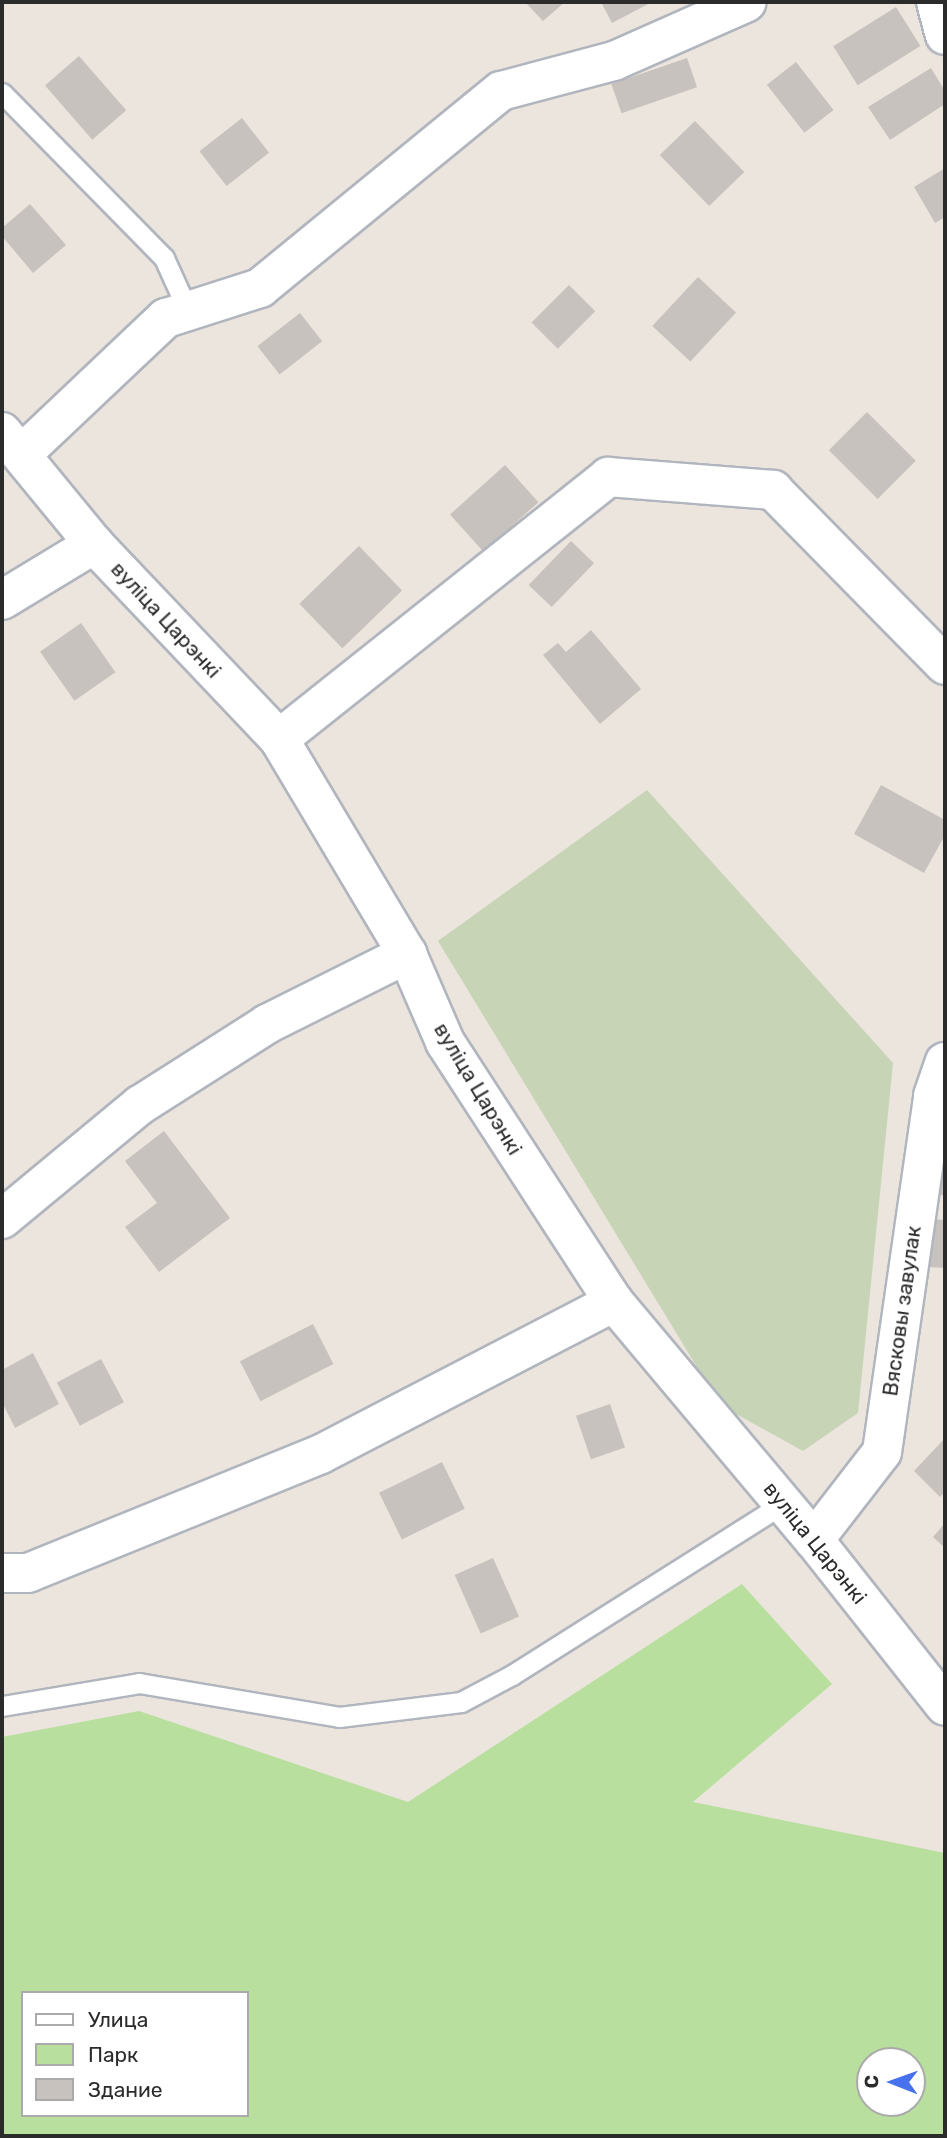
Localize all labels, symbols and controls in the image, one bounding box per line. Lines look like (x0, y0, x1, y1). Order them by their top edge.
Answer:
street label: вуліца Царэнкі (106, 557, 226, 683)
street label: вуліца Царэнкі (429, 1018, 527, 1160)
street label: Вясковы завулак (878, 1224, 926, 1398)
street label: вуліца Царэнкі (758, 1477, 872, 1609)
legend (21, 1991, 248, 2117)
text: Улица (88, 2007, 148, 2032)
text: Парк (88, 2042, 138, 2067)
north arrow (856, 2047, 926, 2117)
text: С (860, 2075, 883, 2089)
text: Здание (88, 2077, 163, 2102)

